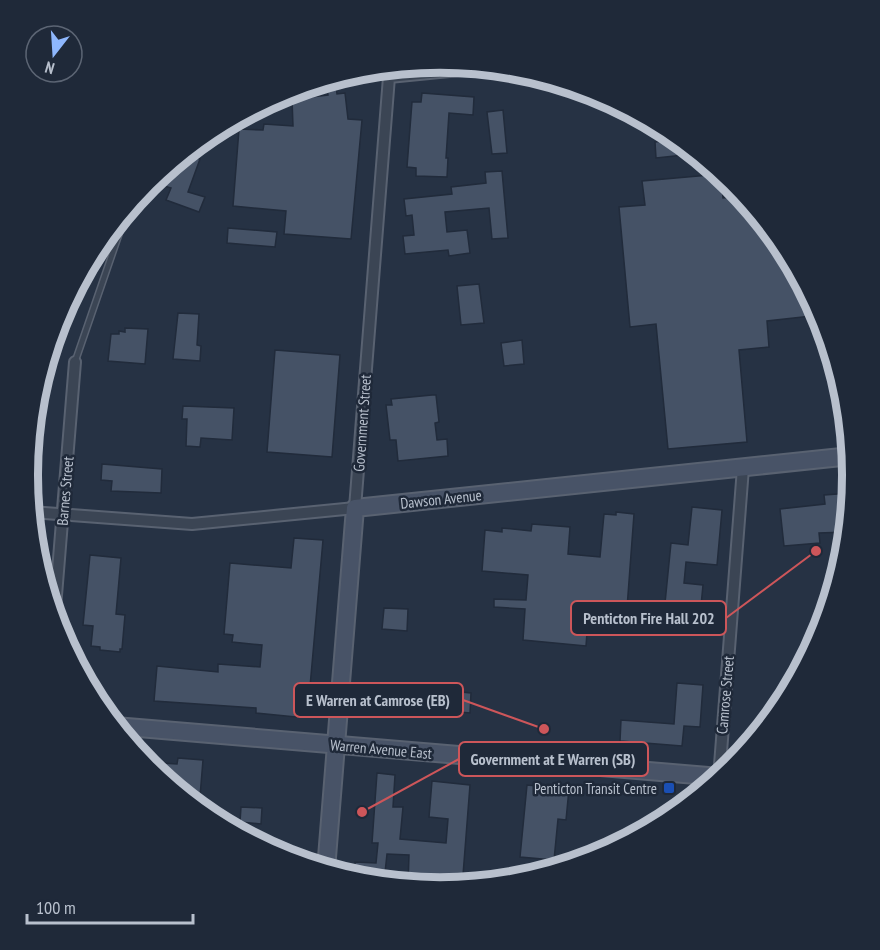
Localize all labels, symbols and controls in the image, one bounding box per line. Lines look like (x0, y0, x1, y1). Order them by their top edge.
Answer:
north arrow (24, 24, 84, 84)
text: N (43, 58, 57, 79)
street label: Government Street (349, 374, 375, 472)
street label: Barnes Street (53, 456, 77, 526)
street label: Dawson Avenue (399, 485, 483, 513)
callout: Penticton Fire Hall 202 (571, 601, 726, 635)
text: Penticton Fire Hall 202 (583, 608, 715, 628)
street label: Camrose Street (712, 655, 738, 735)
callout: E Warren at Camrose (EB) (294, 683, 463, 717)
text: E Warren at Camrose (EB) (306, 690, 450, 710)
street label: Warren Avenue East (329, 735, 433, 763)
callout: Government at E Warren (SB) (459, 742, 648, 776)
text: Government at E Warren (SB) (471, 749, 635, 769)
place label: Penticton Transit Centre (534, 779, 657, 798)
marker: Penticton Transit Centre (662, 781, 676, 795)
scale bar (27, 887, 194, 925)
text: 100 m (36, 896, 76, 919)

